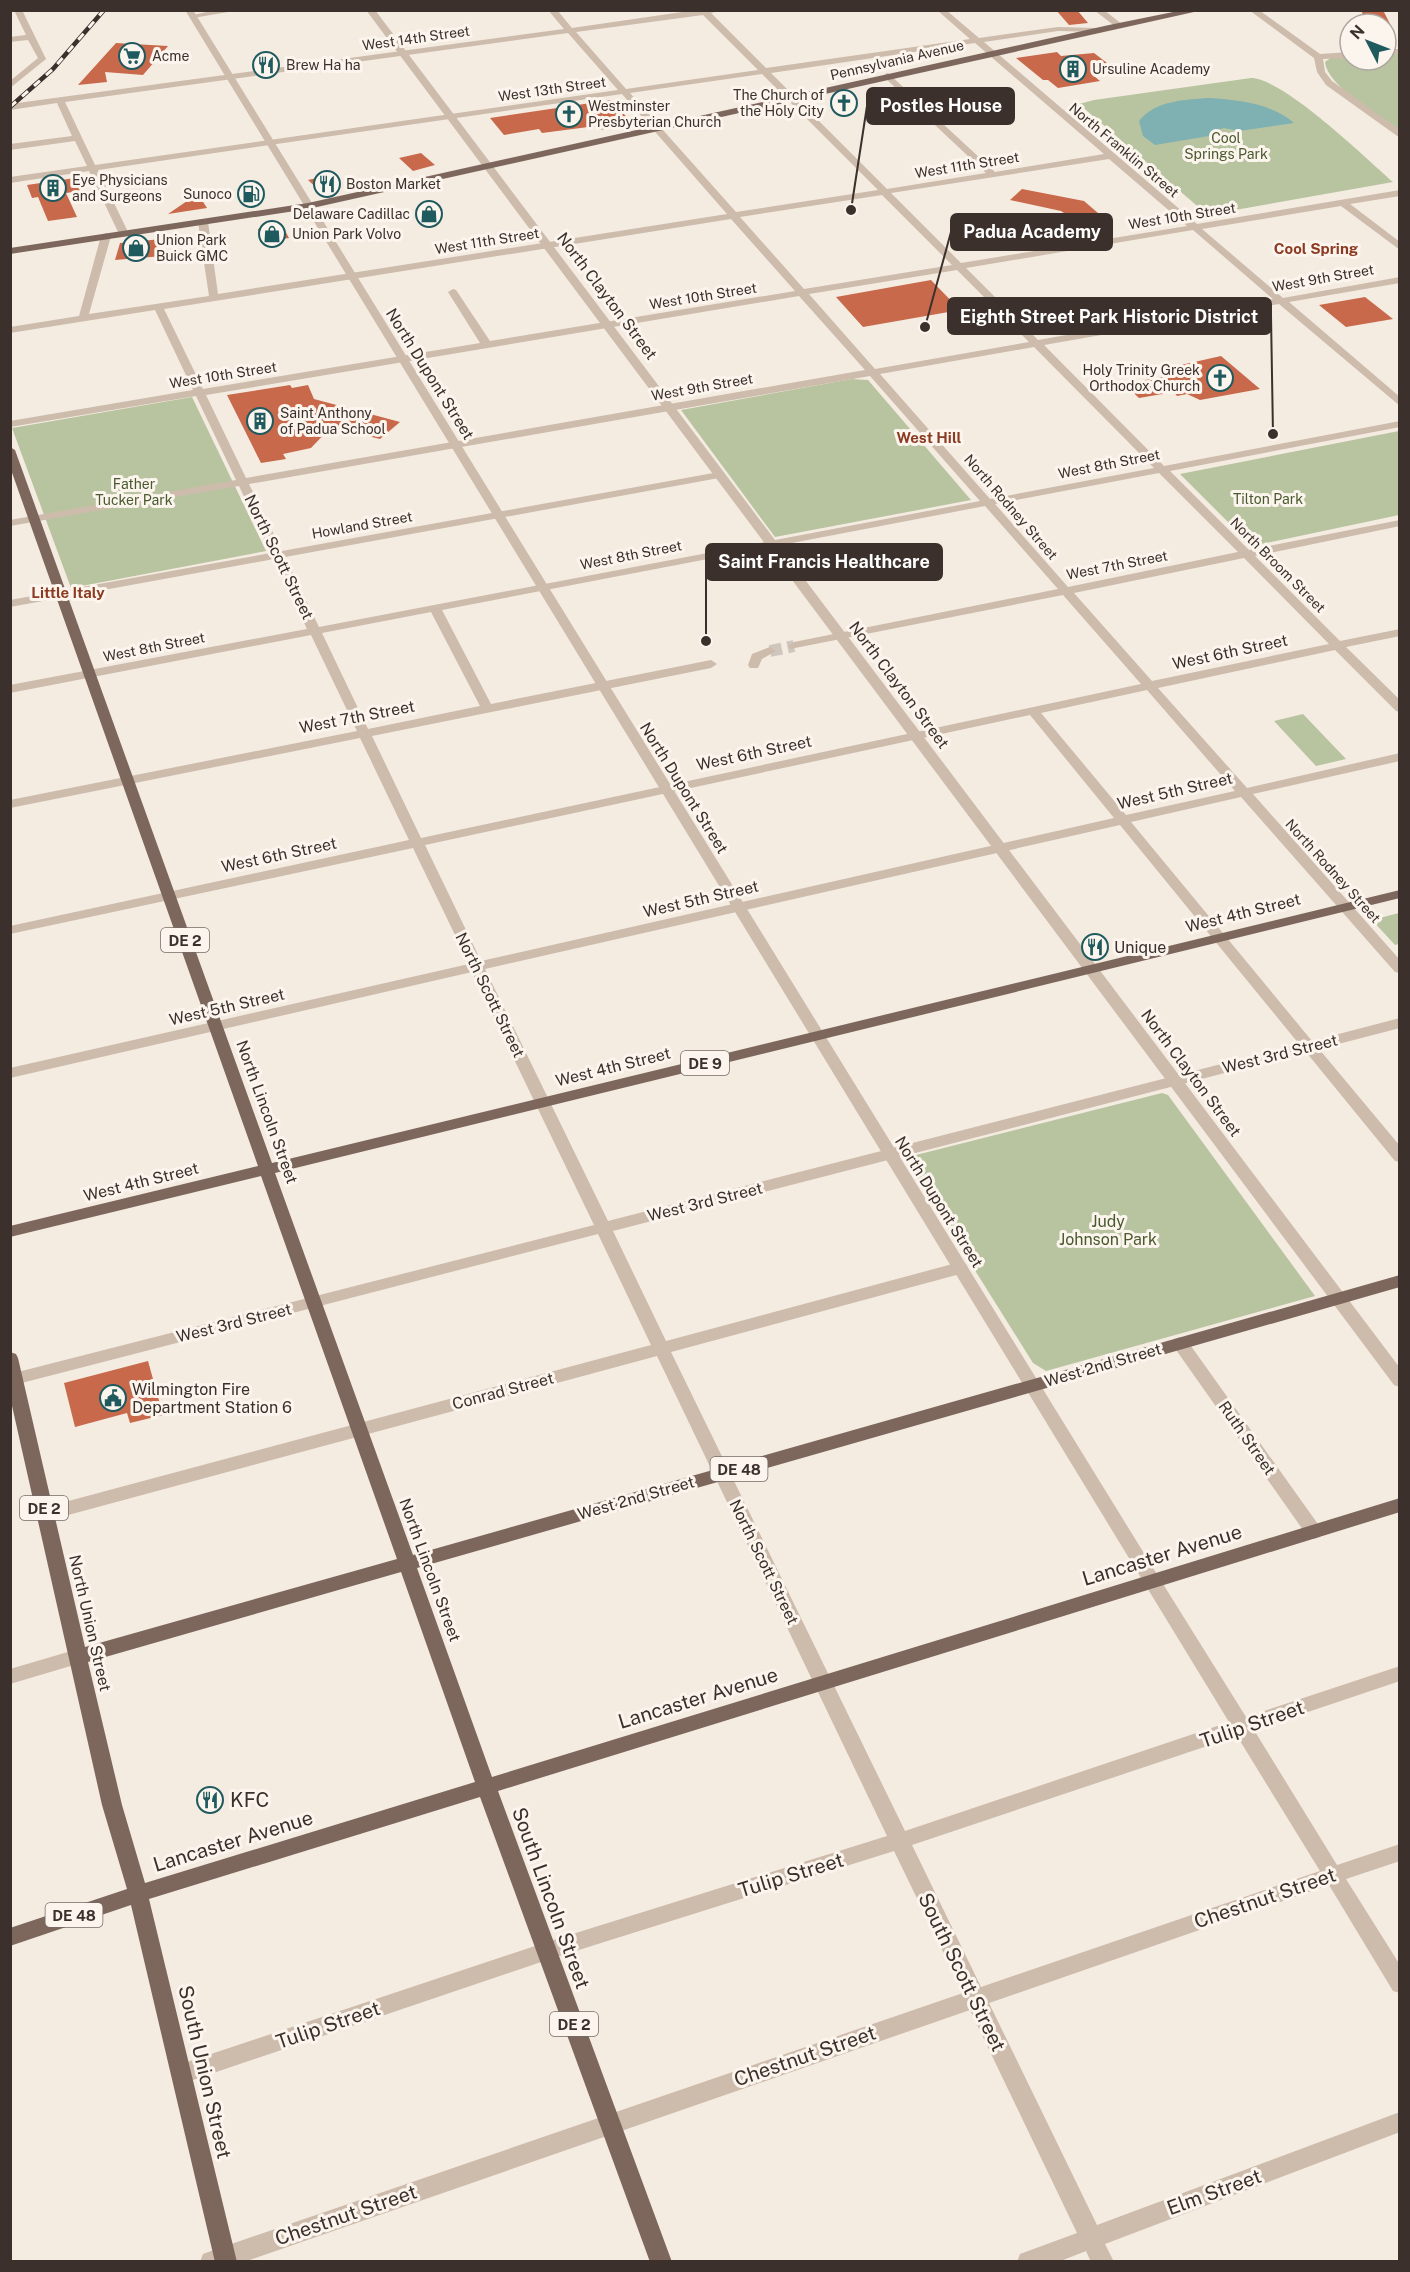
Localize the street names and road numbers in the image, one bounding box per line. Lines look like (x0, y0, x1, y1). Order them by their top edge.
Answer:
street label: West 14th Street (361, 23, 471, 53)
street label: Pennsylvania Avenue (829, 37, 965, 83)
street label: West 13th Street (497, 74, 607, 104)
street label: North Franklin Street (1066, 100, 1182, 200)
street label: West 11th Street (914, 149, 1020, 181)
street label: West 10th Street (1127, 200, 1237, 232)
street label: West 11th Street (434, 225, 540, 257)
street label: North Clayton Street (553, 229, 661, 363)
street label: West 9th Street (1271, 261, 1375, 295)
street label: West 10th Street (648, 280, 758, 312)
street label: North Dupont Street (382, 305, 478, 443)
street label: West 10th Street (168, 359, 278, 391)
street label: West 9th Street (650, 370, 754, 404)
street label: West 8th Street (1057, 446, 1161, 482)
street label: North Rodney Street (961, 451, 1061, 563)
street label: North Scott Street (241, 491, 317, 623)
street label: Howland Street (310, 508, 414, 542)
street label: North Broom Street (1227, 514, 1329, 616)
street label: West 8th Street (579, 537, 683, 573)
street label: West 7th Street (1065, 547, 1169, 583)
street label: North Clayton Street (845, 618, 953, 752)
street label: West 8th Street (102, 629, 206, 665)
street label: West 6th Street (1171, 630, 1289, 674)
street label: West 7th Street (298, 696, 416, 738)
street label: North Dupont Street (636, 719, 732, 857)
street label: West 6th Street (695, 731, 813, 775)
street label: West 5th Street (1115, 768, 1235, 814)
street label: North Rodney Street (1282, 816, 1384, 926)
street label: West 6th Street (220, 833, 338, 877)
street label: West 5th Street (641, 876, 761, 922)
street label: West 4th Street (1184, 890, 1302, 936)
road number: DE 2 (161, 928, 209, 952)
street label: North Scott Street (452, 929, 528, 1061)
street label: West 5th Street (167, 984, 287, 1030)
street label: North Clayton Street (1137, 1006, 1245, 1140)
street label: West 3rd Street (1220, 1031, 1340, 1077)
street label: North Lincoln Street (232, 1038, 302, 1186)
street label: West 4th Street (554, 1044, 672, 1090)
road number: DE 9 (681, 1051, 729, 1075)
street label: North Dupont Street (891, 1133, 987, 1271)
street label: West 4th Street (82, 1159, 200, 1205)
street label: West 3rd Street (645, 1179, 765, 1225)
street label: West 3rd Street (174, 1300, 294, 1346)
street label: West 2nd Street (1042, 1339, 1164, 1391)
street label: Conrad Street (450, 1368, 556, 1414)
street label: Ruth Street (1215, 1397, 1279, 1479)
road number: DE 48 (710, 1457, 768, 1481)
street label: West 2nd Street (575, 1472, 697, 1524)
road number: DE 2 (20, 1496, 68, 1520)
street label: North Lincoln Street (395, 1496, 465, 1644)
street label: North Scott Street (726, 1496, 802, 1628)
street label: Lancaster Avenue (1079, 1519, 1245, 1591)
street label: North Union Street (65, 1553, 115, 1693)
street label: Lancaster Avenue (615, 1662, 781, 1734)
street label: Tulip Street (1197, 1695, 1307, 1753)
street label: South Lincoln Street (507, 1804, 595, 1992)
street label: Lancaster Avenue (150, 1805, 316, 1877)
street label: Tulip Street (736, 1848, 846, 1902)
street label: Chestnut Street (1191, 1862, 1339, 1934)
street label: South Scott Street (913, 1889, 1011, 2055)
road number: DE 48 (46, 1903, 103, 1927)
street label: South Union Street (173, 1983, 237, 2161)
street label: Tulip Street (273, 1996, 383, 2054)
road number: DE 2 (550, 2012, 598, 2036)
street label: Chestnut Street (731, 2020, 879, 2092)
street label: Elm Street (1164, 2164, 1264, 2220)
street label: Chestnut Street (272, 2179, 420, 2251)

